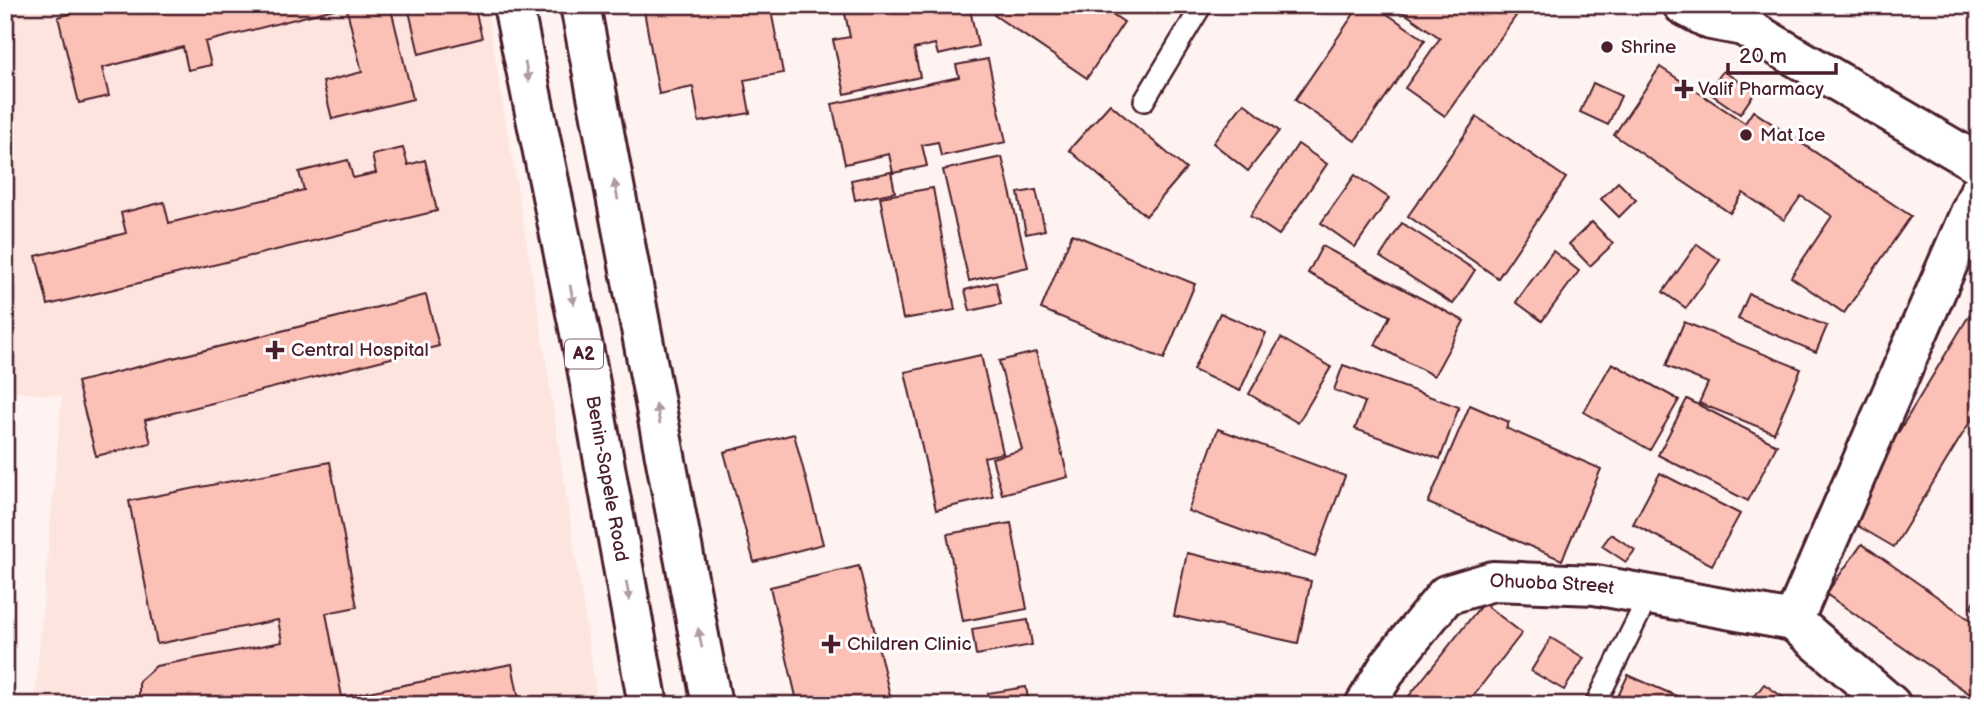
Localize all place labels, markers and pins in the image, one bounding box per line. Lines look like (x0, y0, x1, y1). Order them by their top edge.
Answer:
place label: Shrine (1621, 36, 1676, 59)
marker: Shrine (1599, 39, 1615, 55)
place label: Valif Pharmacy (1698, 78, 1824, 101)
marker: Valif Pharmacy (1676, 81, 1692, 97)
place label: Mat Ice (1760, 124, 1825, 147)
marker: Mat Ice (1738, 127, 1754, 143)
place label: Central Hospital (291, 339, 429, 362)
marker: Central Hospital (265, 340, 285, 360)
place label: Children Clinic (847, 633, 972, 656)
marker: Children Clinic (821, 634, 841, 654)

